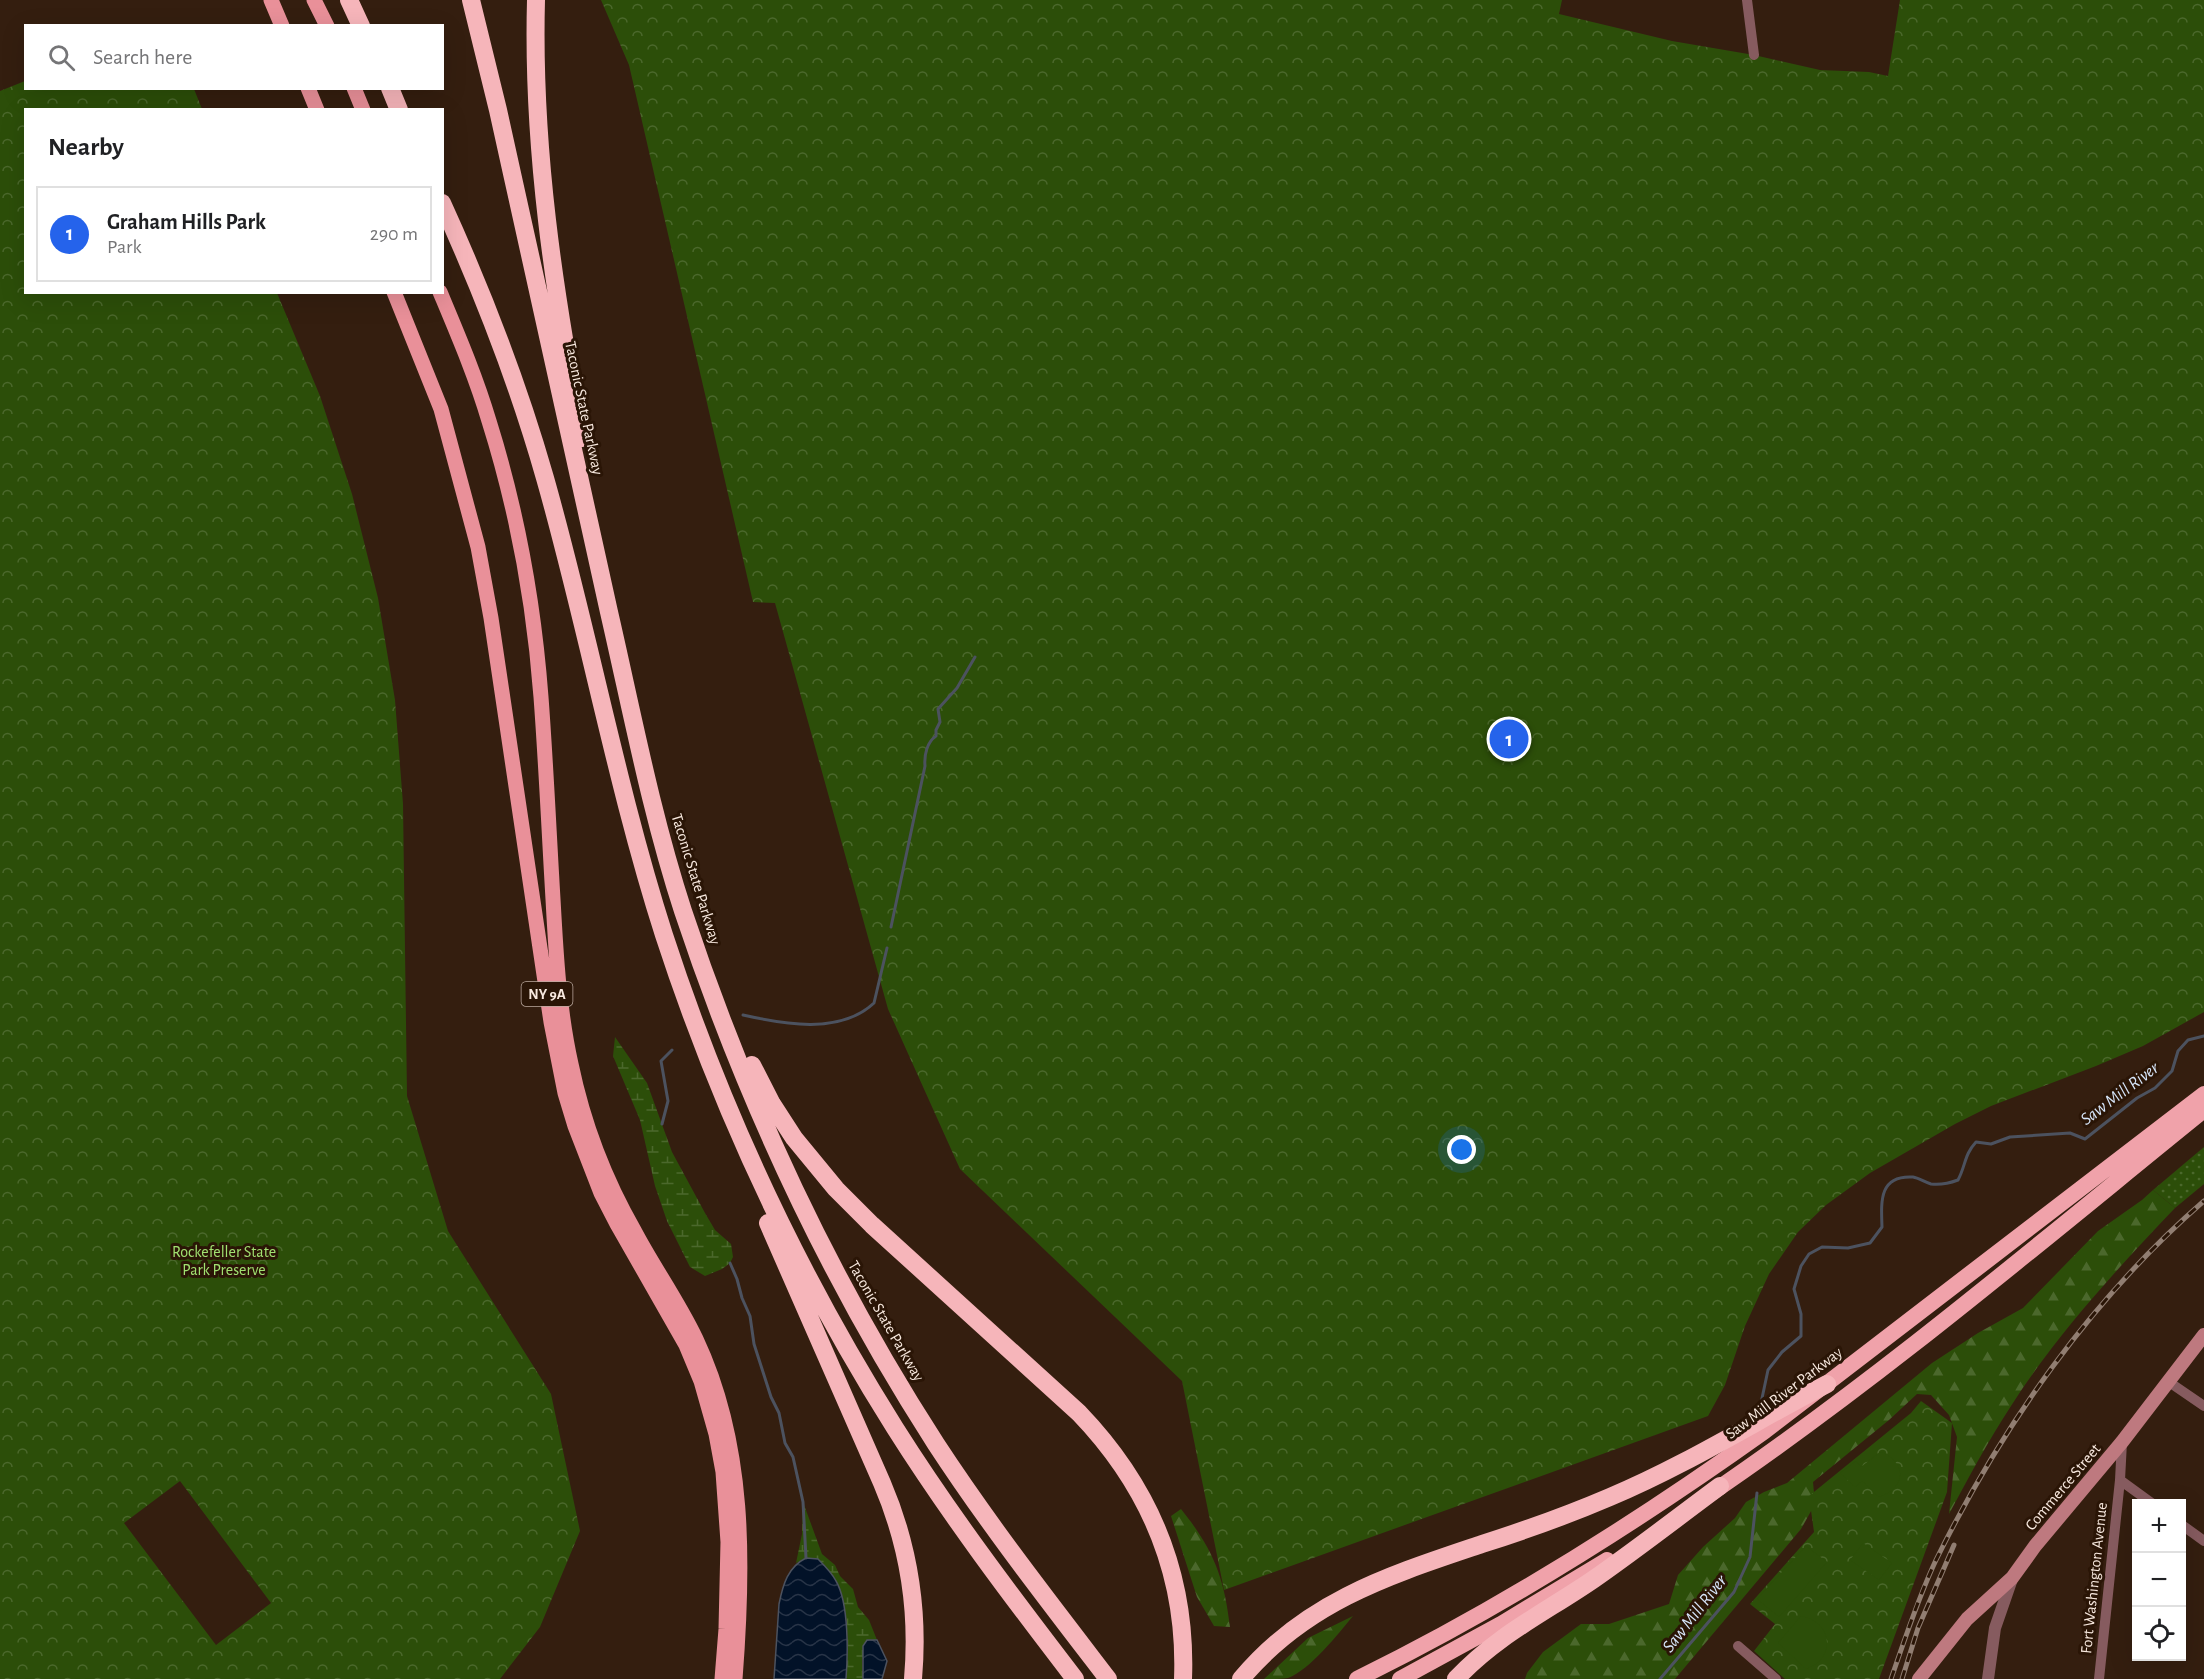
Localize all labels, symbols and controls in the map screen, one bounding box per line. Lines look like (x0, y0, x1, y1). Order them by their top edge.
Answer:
search box (24, 24, 444, 90)
icon: search (45, 41, 78, 74)
text: Search here (93, 46, 192, 68)
text: Nearby (48, 134, 124, 160)
text: Graham Hills Park (107, 211, 266, 233)
text: 1 (66, 224, 73, 244)
text: 290 m (370, 224, 418, 244)
text: Park (107, 237, 142, 257)
street label: Taconic State Parkway (561, 340, 606, 477)
pin: 1 (1490, 716, 1528, 762)
street label: Taconic State Parkway (668, 812, 724, 947)
road number: NY 9A (522, 982, 572, 1006)
water label: Saw Mill River (2078, 1058, 2163, 1129)
your location (1447, 1135, 1476, 1164)
park label: Rockefeller State Park Preserve (172, 1244, 276, 1278)
street label: Taconic State Parkway (844, 1258, 927, 1385)
street label: Saw Mill River Parkway (1723, 1344, 1846, 1443)
street label: Commerce Street (2022, 1441, 2104, 1533)
map controls (2132, 1499, 2186, 1661)
button: + (2132, 1499, 2186, 1553)
street label: Fort Washington Avenue (2078, 1502, 2110, 1654)
button: − (2132, 1553, 2186, 1607)
water label: Saw Mill River (1659, 1571, 1731, 1656)
button: locate (2132, 1607, 2186, 1661)

